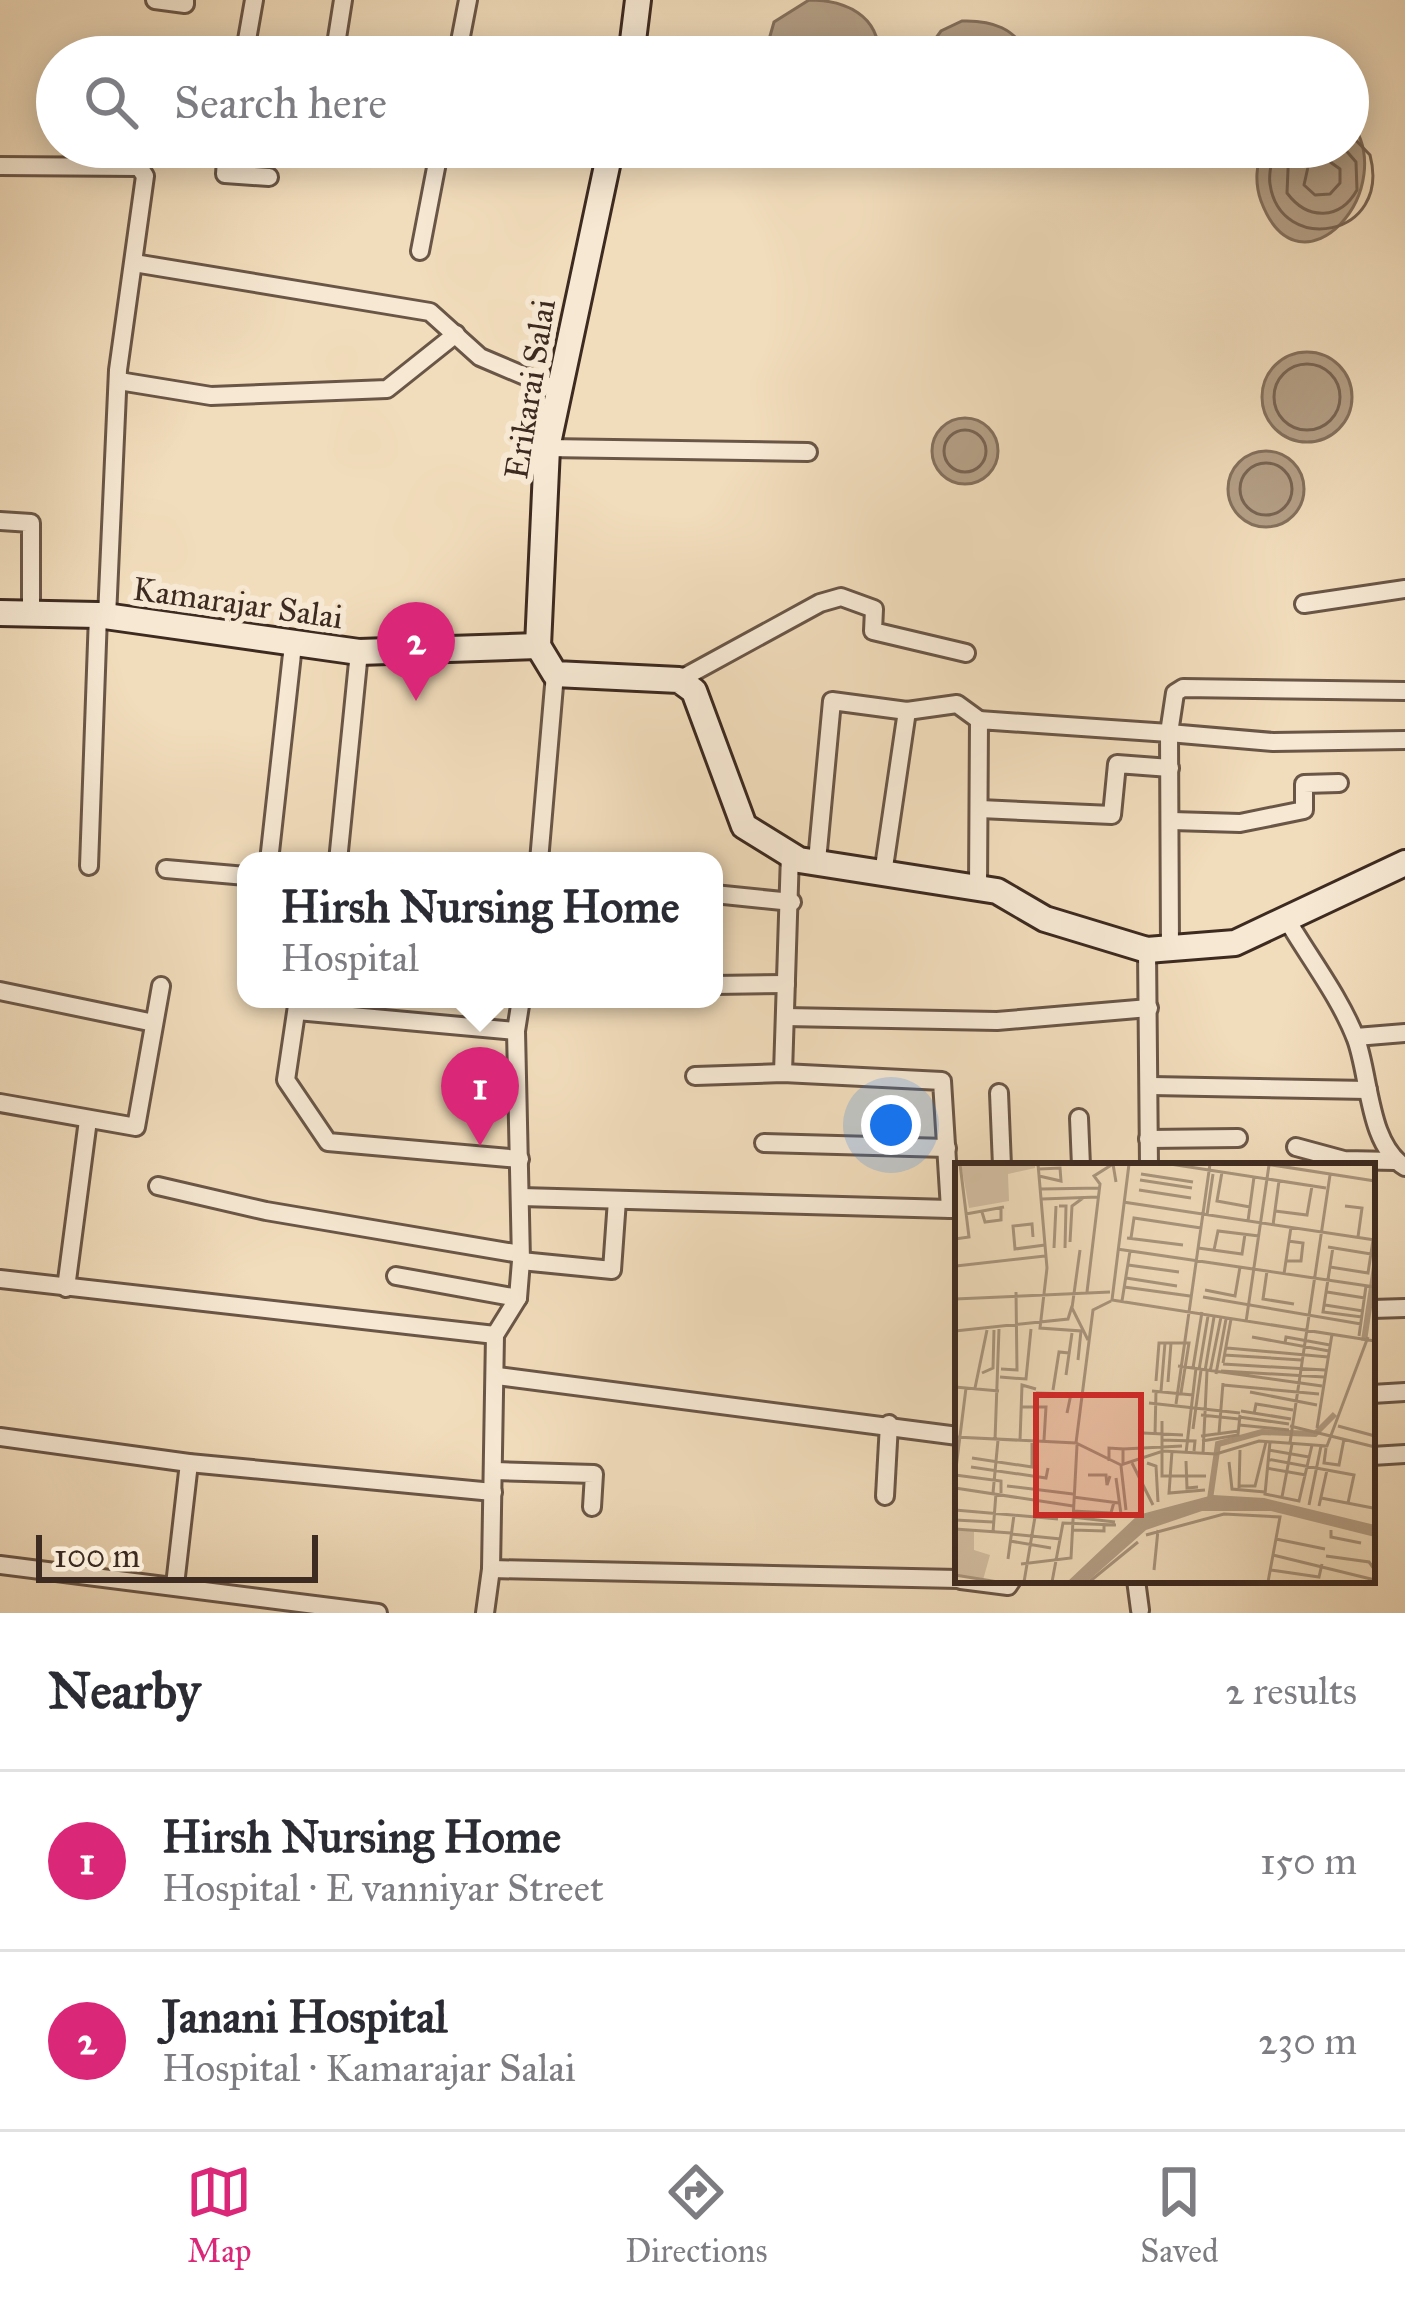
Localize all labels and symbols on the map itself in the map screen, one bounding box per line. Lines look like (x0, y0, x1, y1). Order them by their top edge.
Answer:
street label: Erikarai Salai (496, 296, 564, 482)
street label: Kamarajar Salai (130, 568, 345, 638)
pin: 2 (377, 602, 455, 701)
pin: 1 (441, 1047, 519, 1146)
your location (861, 1095, 921, 1155)
inset map (955, 1163, 1375, 1583)
scale bar (36, 1529, 318, 1582)

